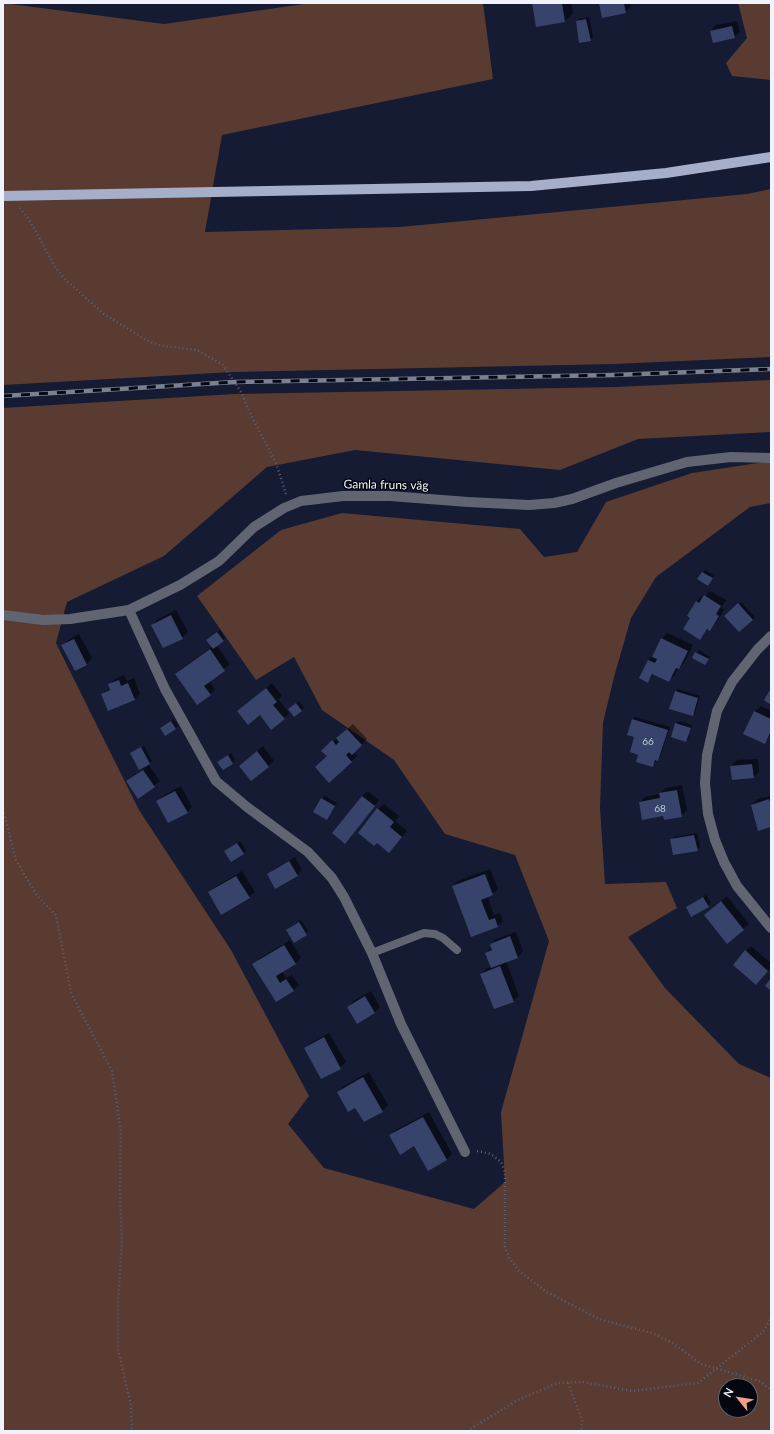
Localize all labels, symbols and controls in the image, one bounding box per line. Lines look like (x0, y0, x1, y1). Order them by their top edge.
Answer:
street label: Gamla fruns väg (343, 477, 429, 493)
house number: 66 (642, 736, 654, 748)
house number: 68 (654, 803, 666, 815)
north arrow (718, 1378, 758, 1418)
text: N (720, 1385, 736, 1399)

